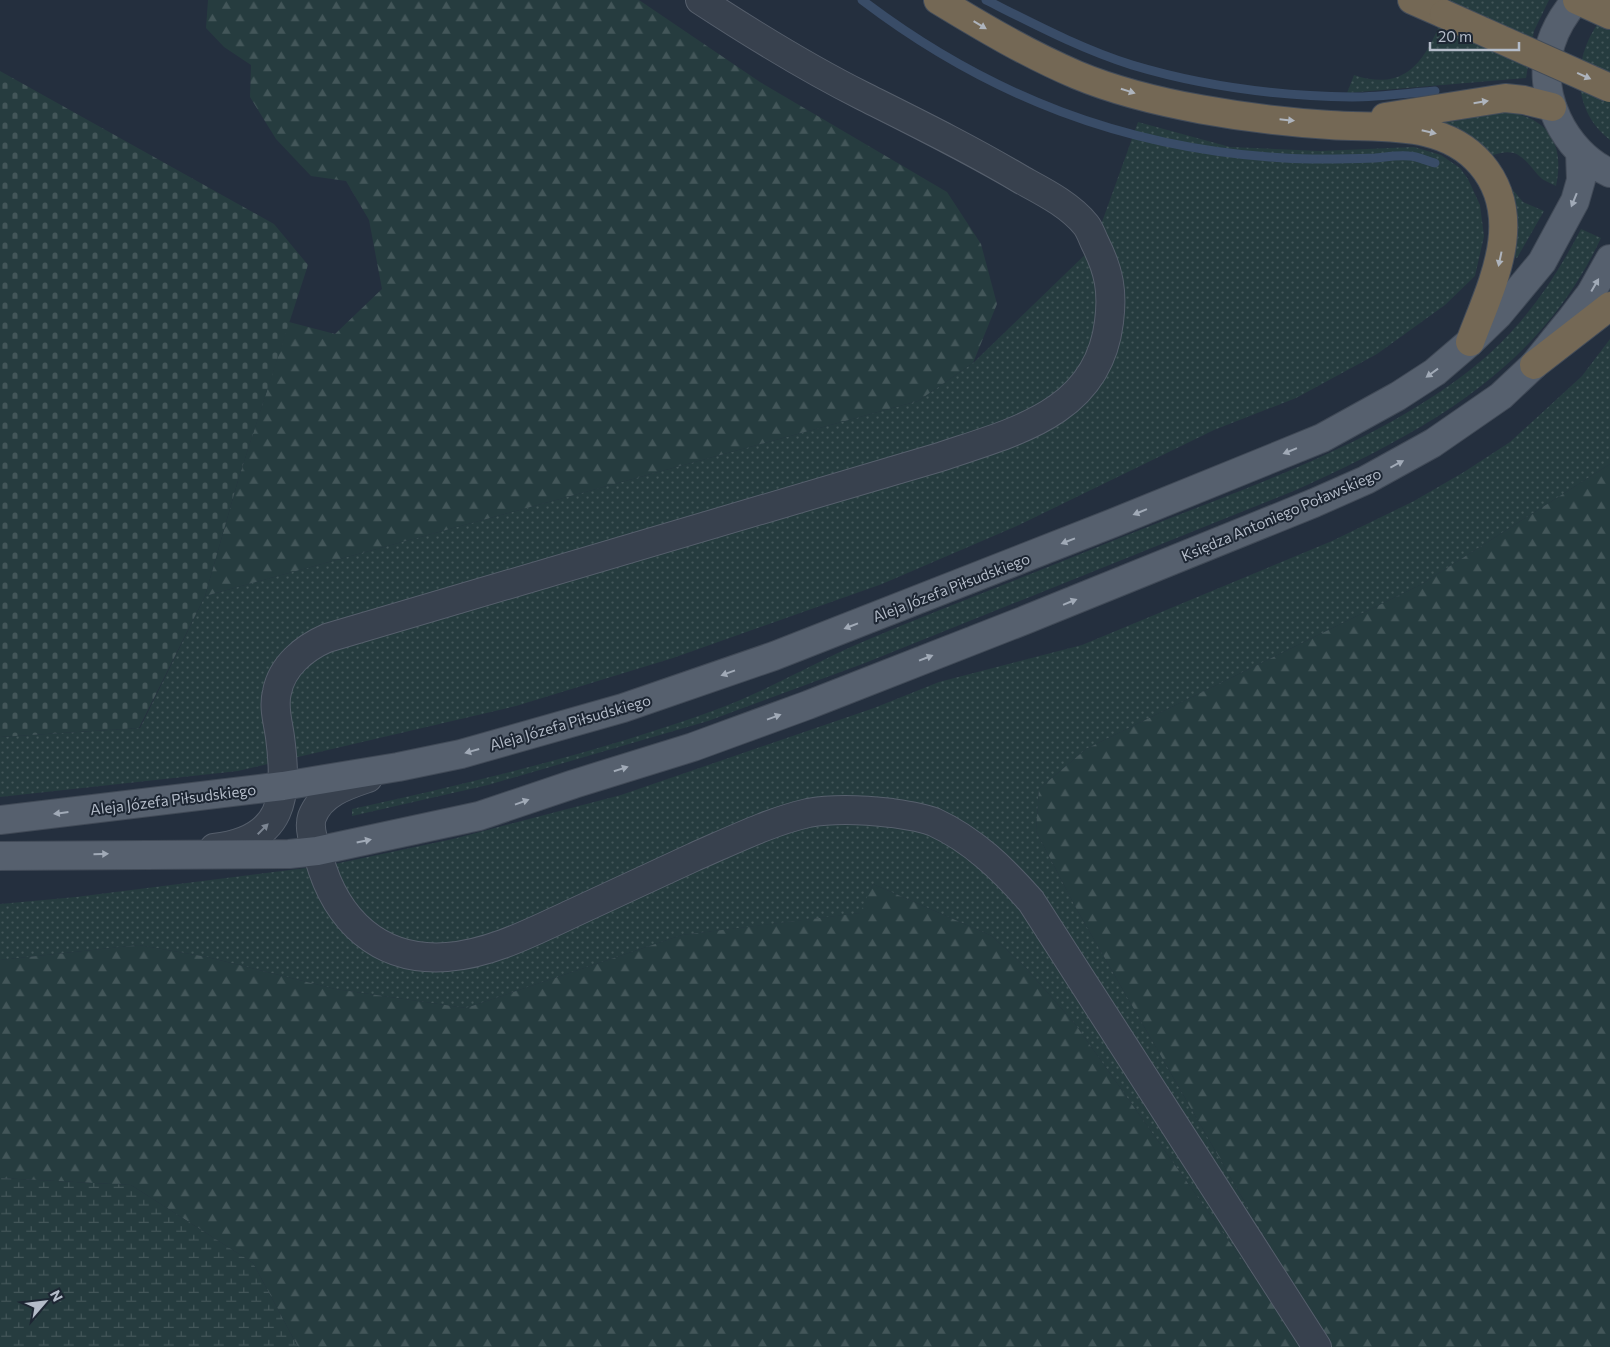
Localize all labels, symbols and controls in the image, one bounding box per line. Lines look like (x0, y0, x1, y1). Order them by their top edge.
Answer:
scale bar (1430, 20, 1519, 52)
one-way arrow (973, 21, 987, 30)
text: 20 m (1438, 27, 1472, 45)
one-way arrow (1577, 73, 1591, 81)
one-way arrow (1121, 88, 1136, 96)
one-way arrow (1473, 98, 1489, 106)
one-way arrow (1280, 116, 1296, 124)
one-way arrow (1422, 128, 1437, 136)
one-way arrow (1570, 193, 1578, 208)
one-way arrow (1496, 251, 1504, 266)
one-way arrow (1591, 278, 1600, 291)
one-way arrow (1425, 368, 1439, 378)
one-way arrow (1283, 447, 1297, 455)
one-way arrow (1390, 460, 1405, 468)
street label: Księdza Antoniego Poławskiego (1178, 464, 1384, 564)
one-way arrow (1133, 509, 1147, 517)
one-way arrow (1060, 538, 1075, 545)
street label: Aleja Józefa Piłsudskiego (870, 549, 1032, 625)
one-way arrow (1063, 598, 1078, 605)
one-way arrow (843, 622, 858, 630)
one-way arrow (919, 654, 934, 662)
one-way arrow (720, 669, 735, 677)
street label: Aleja Józefa Piłsudskiego (487, 690, 653, 754)
one-way arrow (767, 713, 782, 720)
one-way arrow (465, 747, 480, 755)
one-way arrow (613, 765, 628, 773)
street label: Aleja Józefa Piłsudskiego (89, 780, 257, 818)
one-way arrow (515, 798, 530, 806)
one-way arrow (52, 809, 68, 817)
one-way arrow (257, 823, 269, 835)
one-way arrow (357, 837, 372, 845)
one-way arrow (93, 850, 109, 858)
north arrow (20, 1277, 70, 1327)
text: N (47, 1287, 67, 1304)

